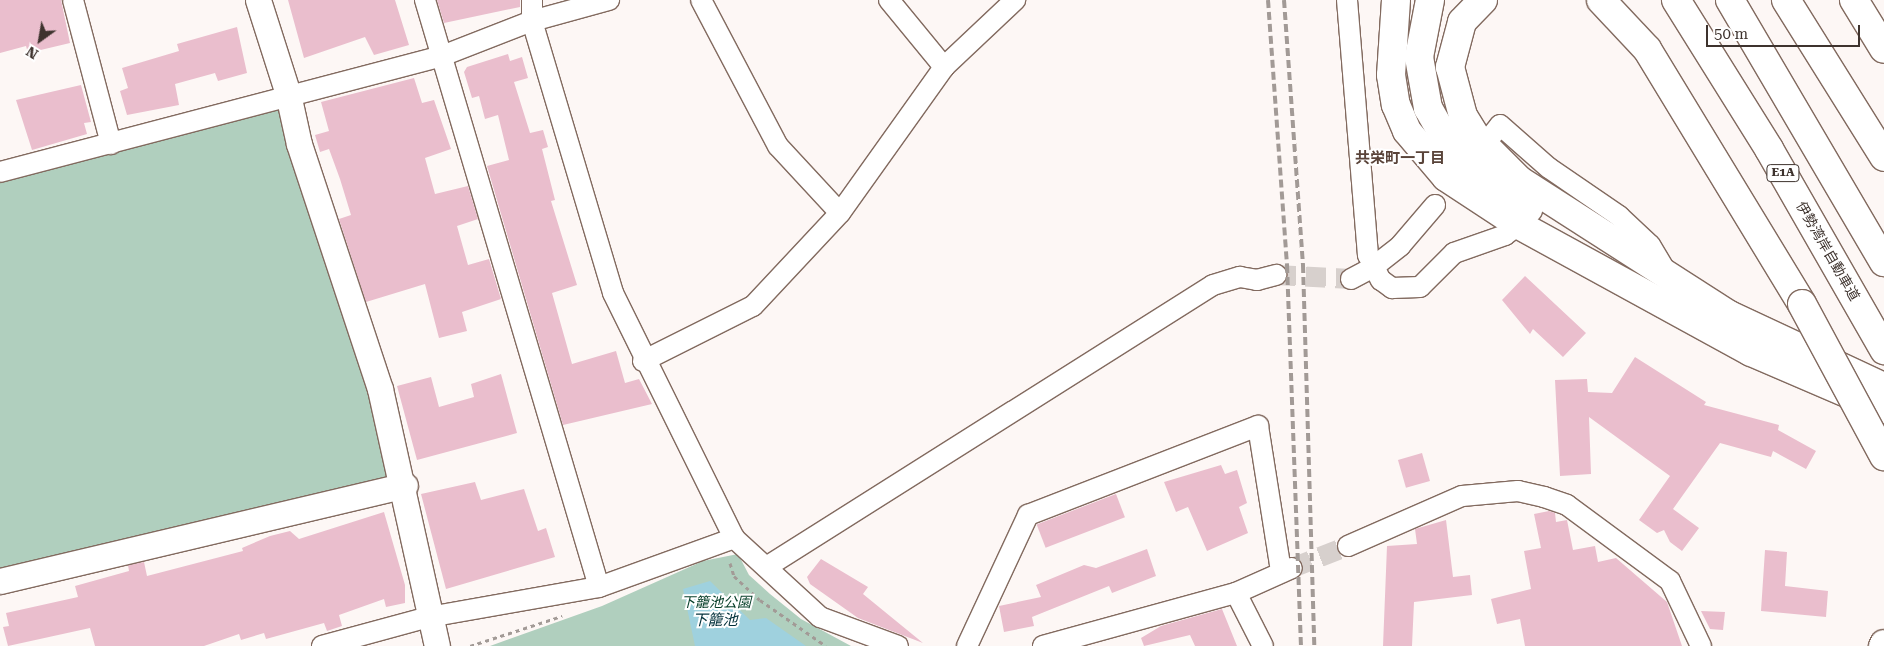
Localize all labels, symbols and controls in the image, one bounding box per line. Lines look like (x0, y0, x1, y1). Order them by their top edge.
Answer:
north arrow (15, 15, 65, 65)
scale bar (1709, 15, 1863, 47)
text: 50 m (1714, 25, 1748, 43)
text: N (23, 43, 41, 62)
district label: 共栄町一丁目 (1355, 150, 1445, 168)
road number: E1A (1766, 164, 1800, 182)
street label: 伊勢湾岸自動車道 (1793, 198, 1863, 304)
park label: 下籠池公園 (681, 594, 751, 610)
water label: 下籠池 (693, 612, 737, 630)

